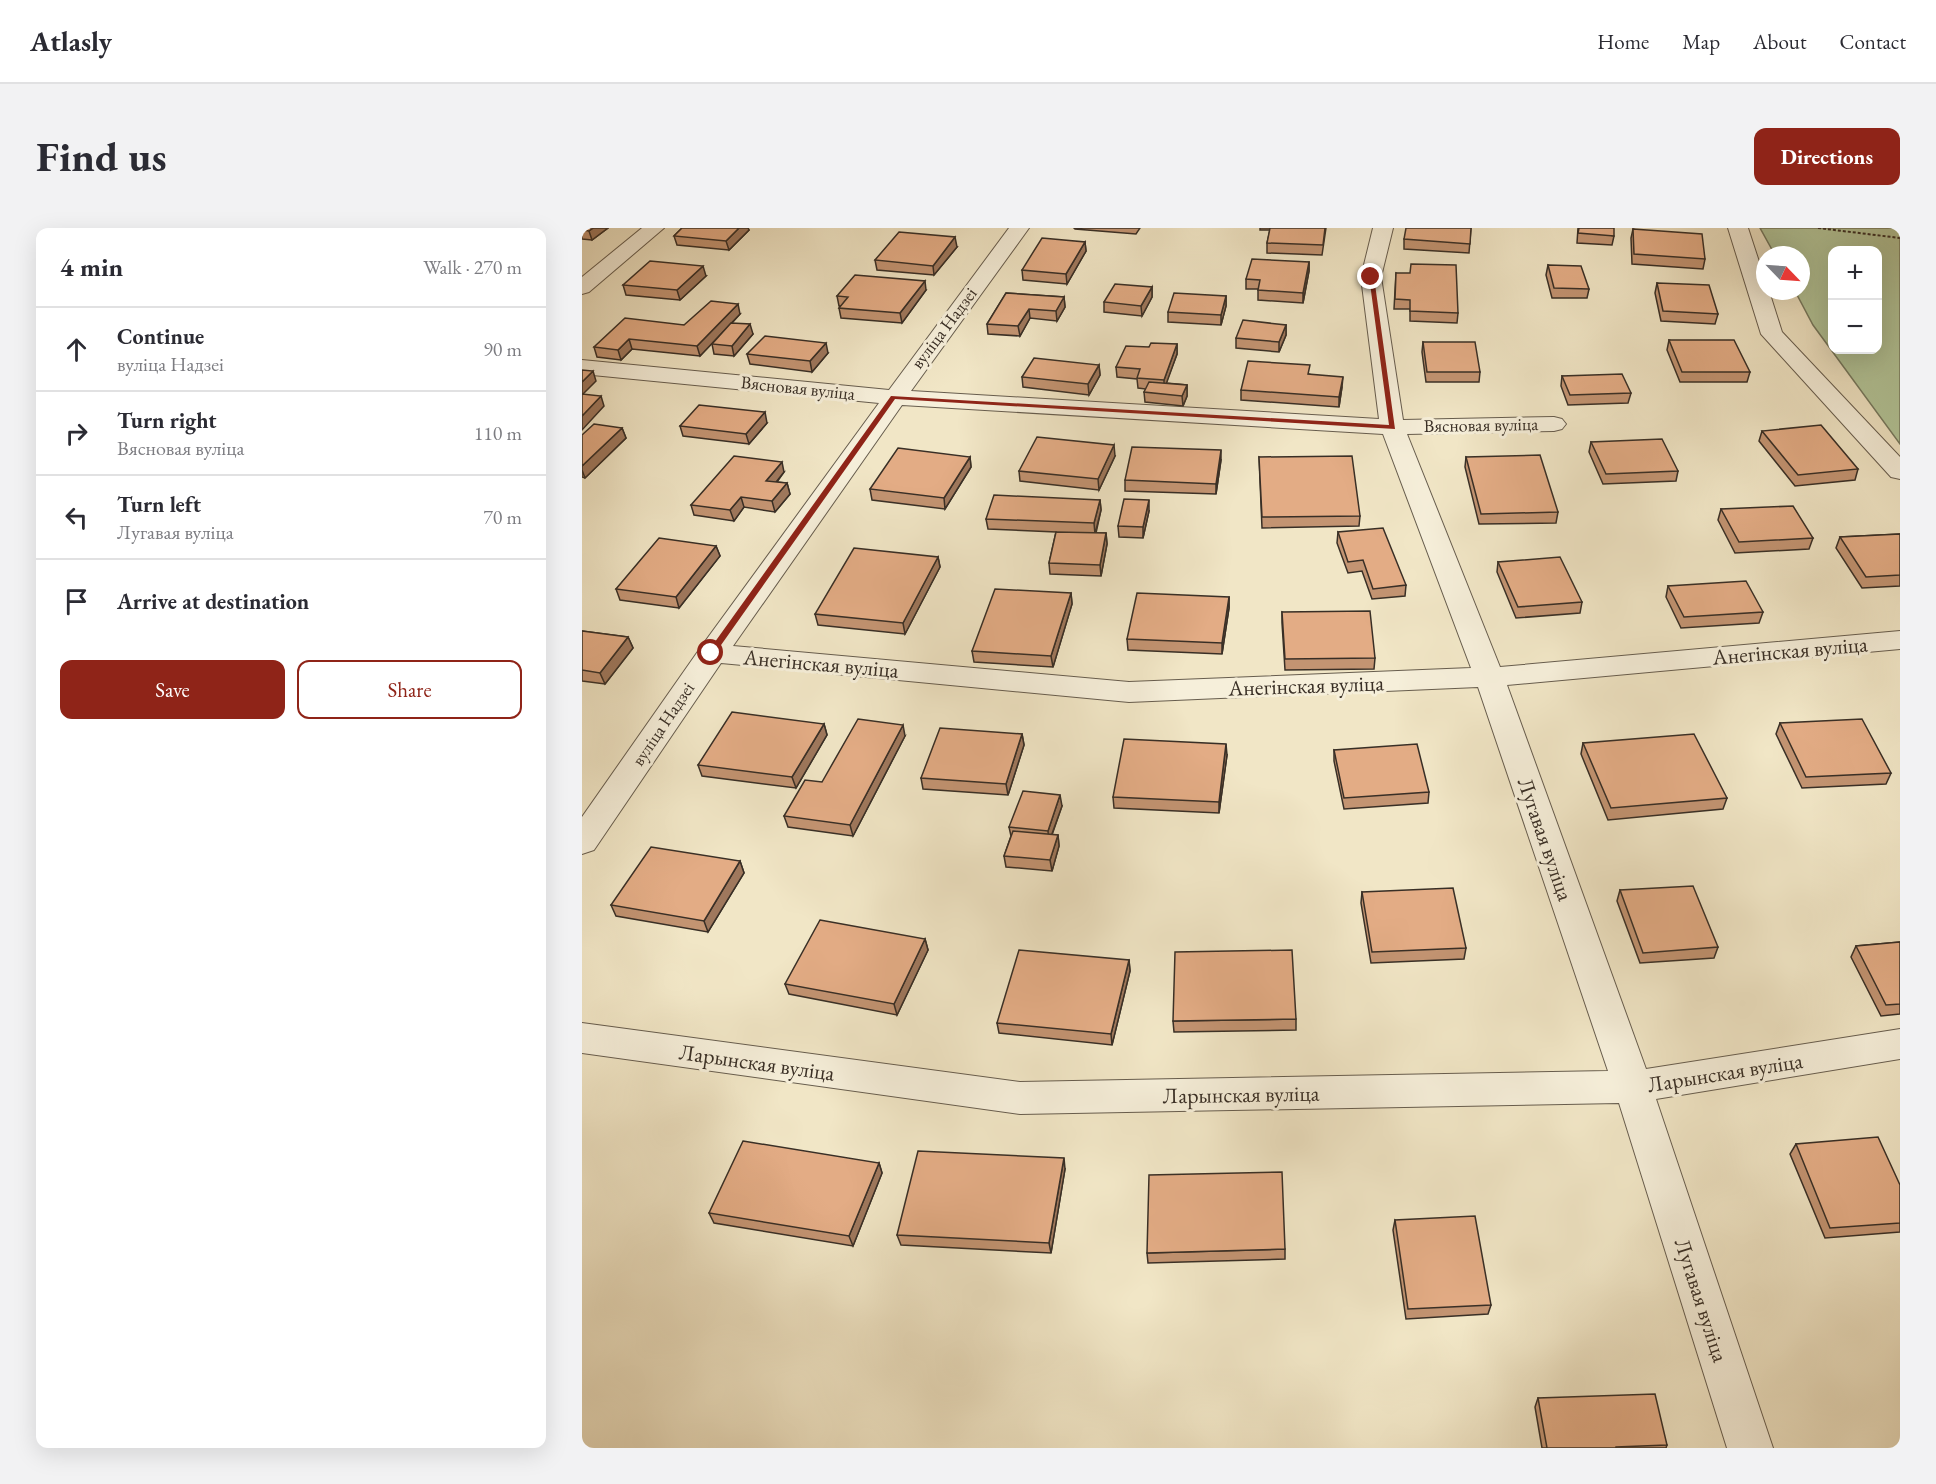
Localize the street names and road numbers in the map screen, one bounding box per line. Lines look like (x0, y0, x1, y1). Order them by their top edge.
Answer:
street label: вуліца Надзеі (905, 282, 982, 373)
street label: Вясновая вуліца (740, 370, 857, 405)
street label: Вясновая вуліца (1423, 412, 1539, 437)
street label: Анегінская вуліца (1710, 629, 1869, 672)
street label: Анегінская вуліца (741, 642, 900, 685)
street label: Анегінская вуліца (1227, 668, 1385, 703)
street label: вуліца Надзеі (626, 677, 699, 770)
street label: Лугавая вуліца (1511, 774, 1580, 905)
street label: Ларынская вуліца (677, 1037, 837, 1088)
street label: Ларынская вуліца (1645, 1046, 1805, 1099)
street label: Ларынская вуліца (1162, 1079, 1320, 1110)
street label: Лугавая вуліца (1668, 1235, 1735, 1366)

